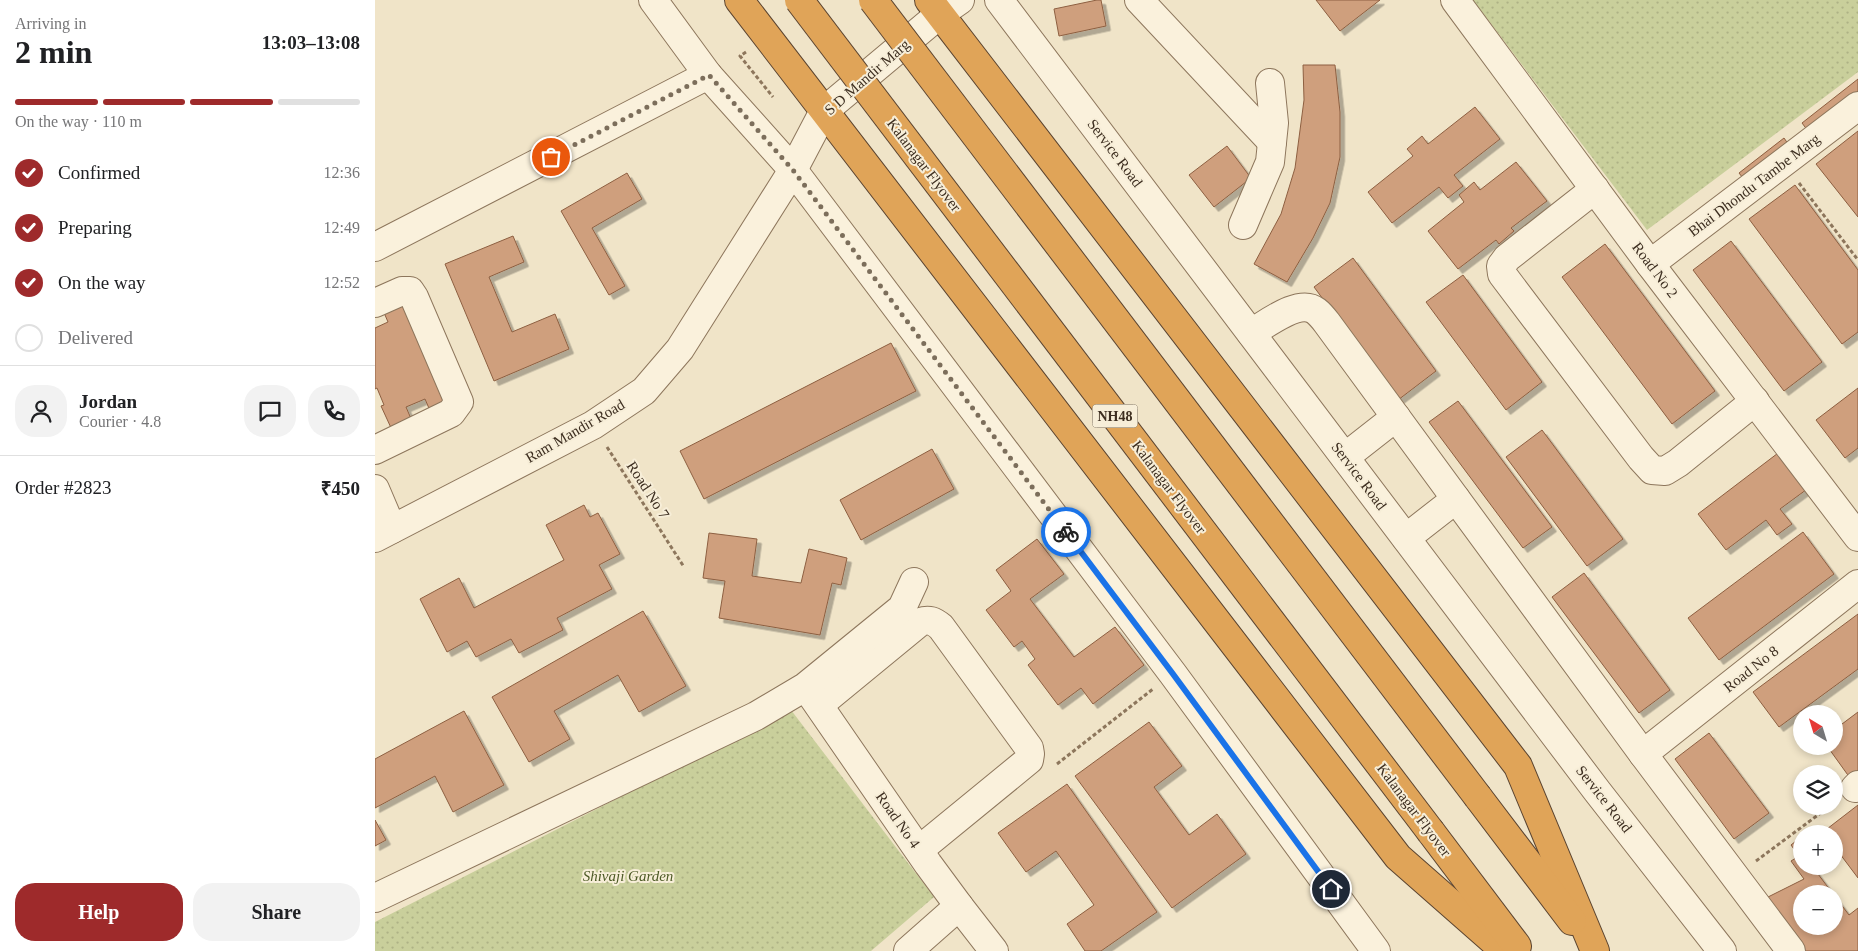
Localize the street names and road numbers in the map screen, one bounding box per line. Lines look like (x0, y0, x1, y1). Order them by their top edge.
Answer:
street label: S D Mandir Marg (821, 36, 913, 118)
street label: Kalanagar Flyover (884, 115, 964, 215)
street label: Service Road (1084, 116, 1146, 190)
street label: Bhai Dhondu Tambe Marg (1685, 130, 1823, 240)
street label: Road No 2 (1629, 239, 1681, 301)
street label: Ram Mandir Road (523, 396, 628, 466)
road number: NH48 (1093, 404, 1137, 428)
street label: Kalanagar Flyover (1129, 437, 1209, 537)
street label: Service Road (1328, 439, 1390, 513)
street label: Road No 7 (624, 458, 673, 522)
street label: Road No 8 (1720, 643, 1782, 695)
street label: Kalanagar Flyover (1374, 760, 1454, 860)
street label: Service Road (1573, 762, 1635, 836)
street label: Road No 4 (873, 789, 923, 852)

